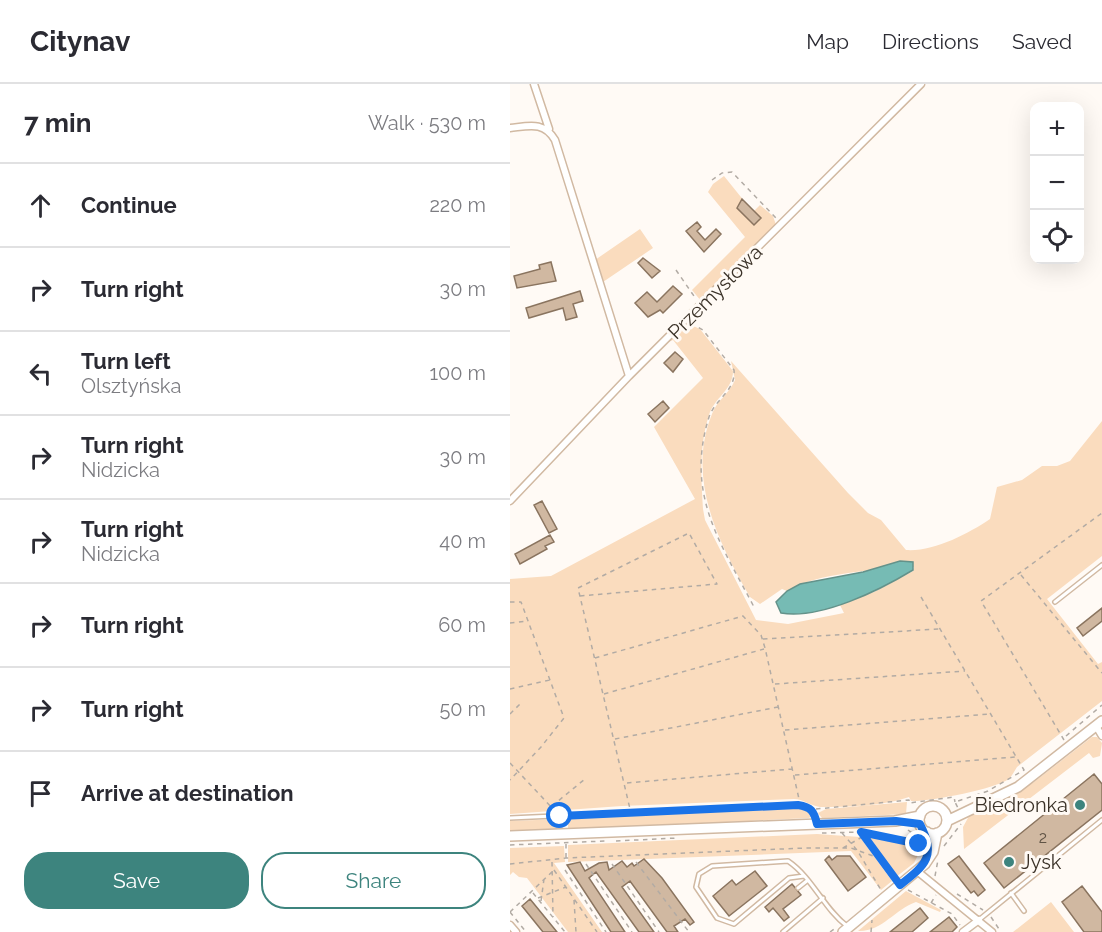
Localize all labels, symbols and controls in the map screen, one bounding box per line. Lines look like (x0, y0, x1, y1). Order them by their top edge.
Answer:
text: Citynav (30, 25, 130, 58)
text: Map (806, 29, 849, 54)
text: Directions (882, 29, 979, 54)
text: Saved (1012, 29, 1072, 54)
map controls (1030, 102, 1084, 264)
button: + (1030, 102, 1084, 156)
text: 7 min (24, 108, 91, 138)
text: Walk · 530 m (368, 111, 486, 135)
button: − (1030, 156, 1084, 210)
icon: ahead (24, 189, 57, 222)
text: Continue (81, 192, 177, 218)
text: 220 m (429, 193, 486, 217)
button: locate (1030, 210, 1084, 264)
street label: Przemysłowa (663, 240, 767, 344)
icon: right (24, 273, 57, 306)
text: Turn right (81, 276, 184, 302)
text: 30 m (440, 277, 486, 301)
text: Turn left (81, 348, 171, 374)
icon: left (24, 357, 57, 390)
text: 100 m (429, 361, 486, 385)
text: Olsztyńska (81, 374, 181, 398)
text: Turn right (81, 432, 184, 458)
icon: right (24, 441, 57, 474)
text: 30 m (440, 445, 486, 469)
text: Nidzicka (81, 458, 160, 482)
text: Turn right (81, 516, 184, 542)
icon: right (24, 525, 57, 558)
text: 40 m (439, 529, 486, 553)
text: Nidzicka (81, 542, 160, 566)
icon: right (24, 609, 57, 642)
text: Turn right (81, 612, 184, 638)
text: 60 m (438, 613, 486, 637)
icon: right (24, 693, 57, 726)
text: Turn right (81, 696, 184, 722)
text: 50 m (439, 697, 486, 721)
icon: arrive (24, 777, 57, 810)
text: Arrive at destination (81, 780, 294, 806)
place label: Biedronka (974, 793, 1068, 817)
marker: Biedronka (1073, 798, 1087, 812)
route start (546, 802, 572, 828)
house number: 2 (1039, 828, 1047, 847)
route end (905, 830, 931, 856)
place label: Jysk (1021, 850, 1062, 874)
button: Save (24, 852, 249, 909)
button: Share (261, 852, 486, 909)
marker: Jysk (1002, 855, 1016, 869)

